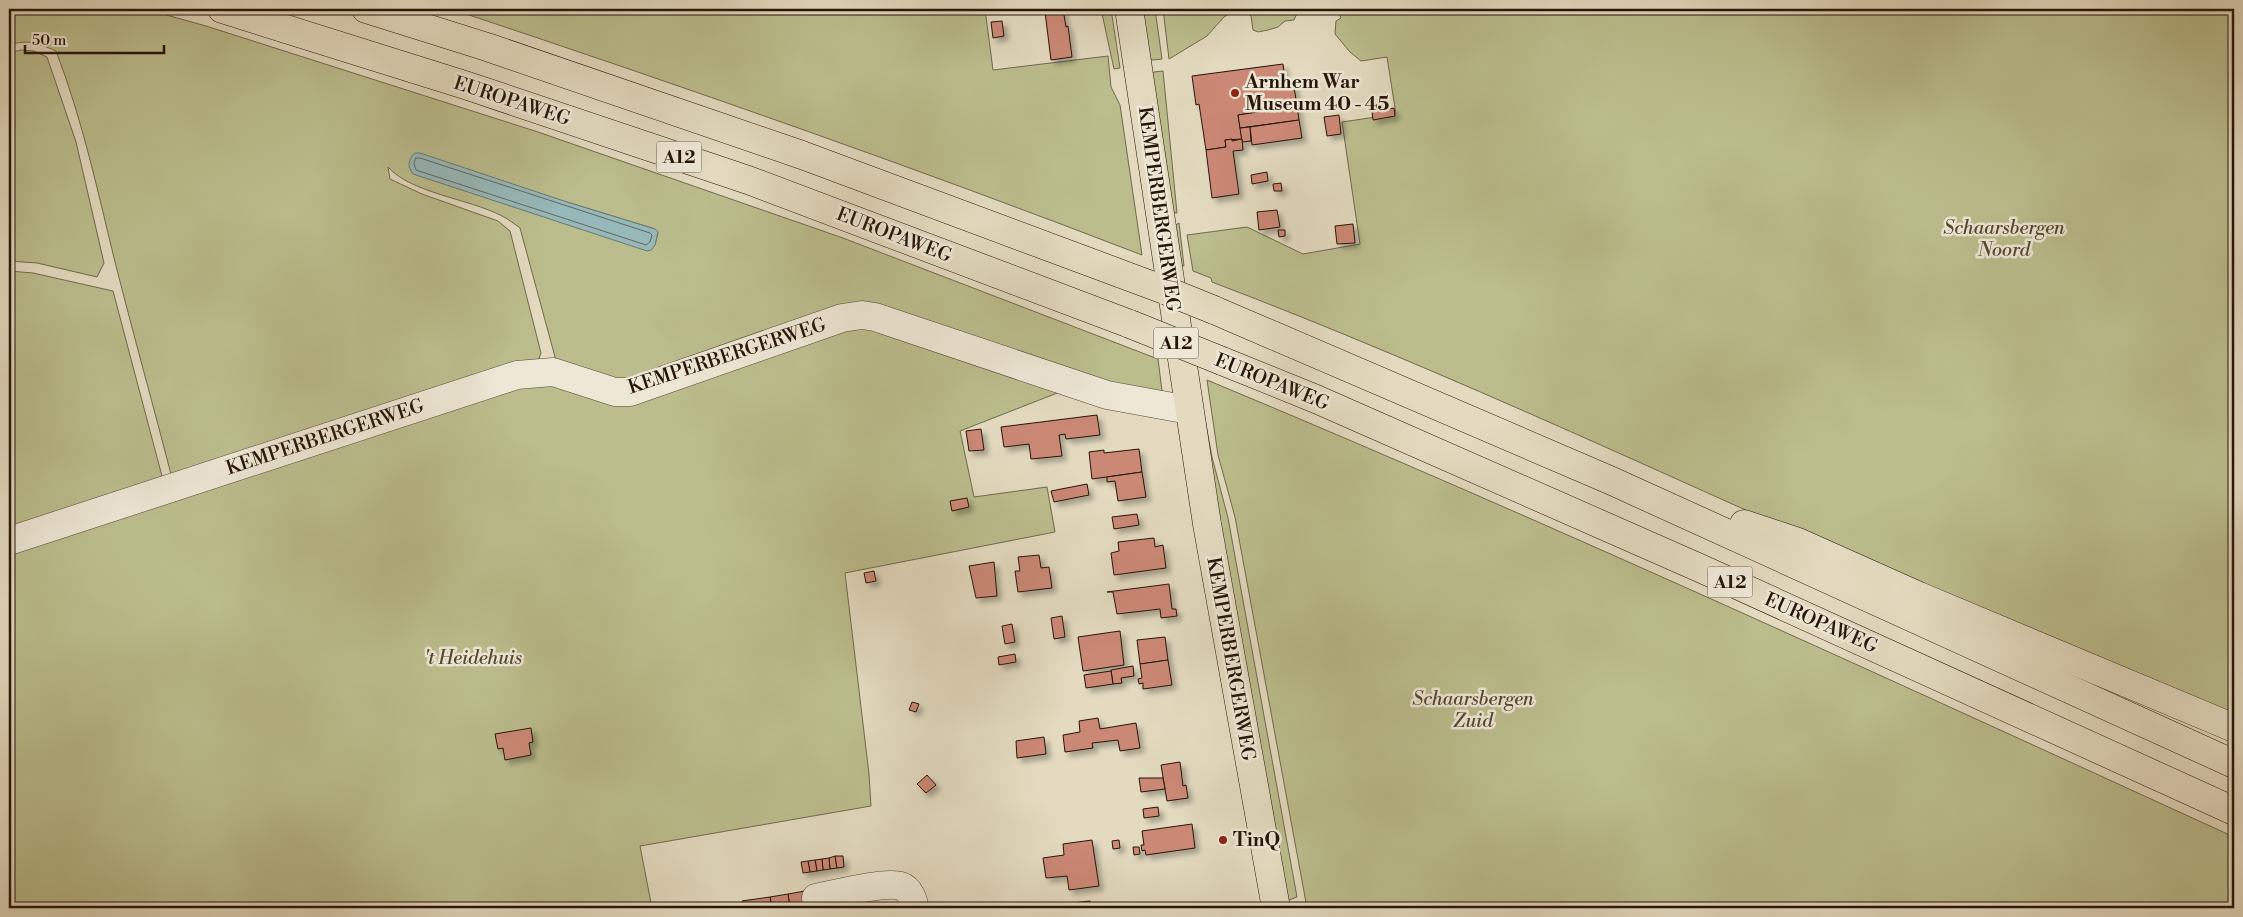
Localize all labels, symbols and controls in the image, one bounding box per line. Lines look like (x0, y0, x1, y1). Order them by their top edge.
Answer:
scale bar (25, 22, 164, 54)
text: 50 m (32, 31, 66, 50)
place label: Arnhem War Museum 40 - 45 (1244, 70, 1389, 116)
street label: EUROPAWEG (451, 71, 573, 131)
marker: Arnhem War Museum 40 - 45 (1229, 87, 1241, 99)
street label: KEMPERBERGERWEG (1133, 105, 1185, 313)
road number: A12 (656, 142, 702, 172)
street label: EUROPAWEG (833, 202, 955, 268)
park label: Schaarsbergen Noord (1943, 216, 2065, 262)
street label: KEMPERBERGERWEG (625, 313, 829, 399)
road number: A12 (1154, 328, 1198, 358)
street label: EUROPAWEG (1211, 348, 1333, 416)
street label: KEMPERBERGERWEG (223, 394, 427, 480)
street label: KEMPERBERGERWEG (1201, 555, 1261, 763)
road number: A12 (1708, 566, 1752, 598)
street label: EUROPAWEG (1761, 587, 1881, 659)
park label: 't Heidehuis (424, 646, 522, 670)
park label: Schaarsbergen Zuid (1412, 687, 1534, 733)
place label: TinQ (1233, 828, 1280, 852)
marker: TinQ (1217, 834, 1229, 846)

